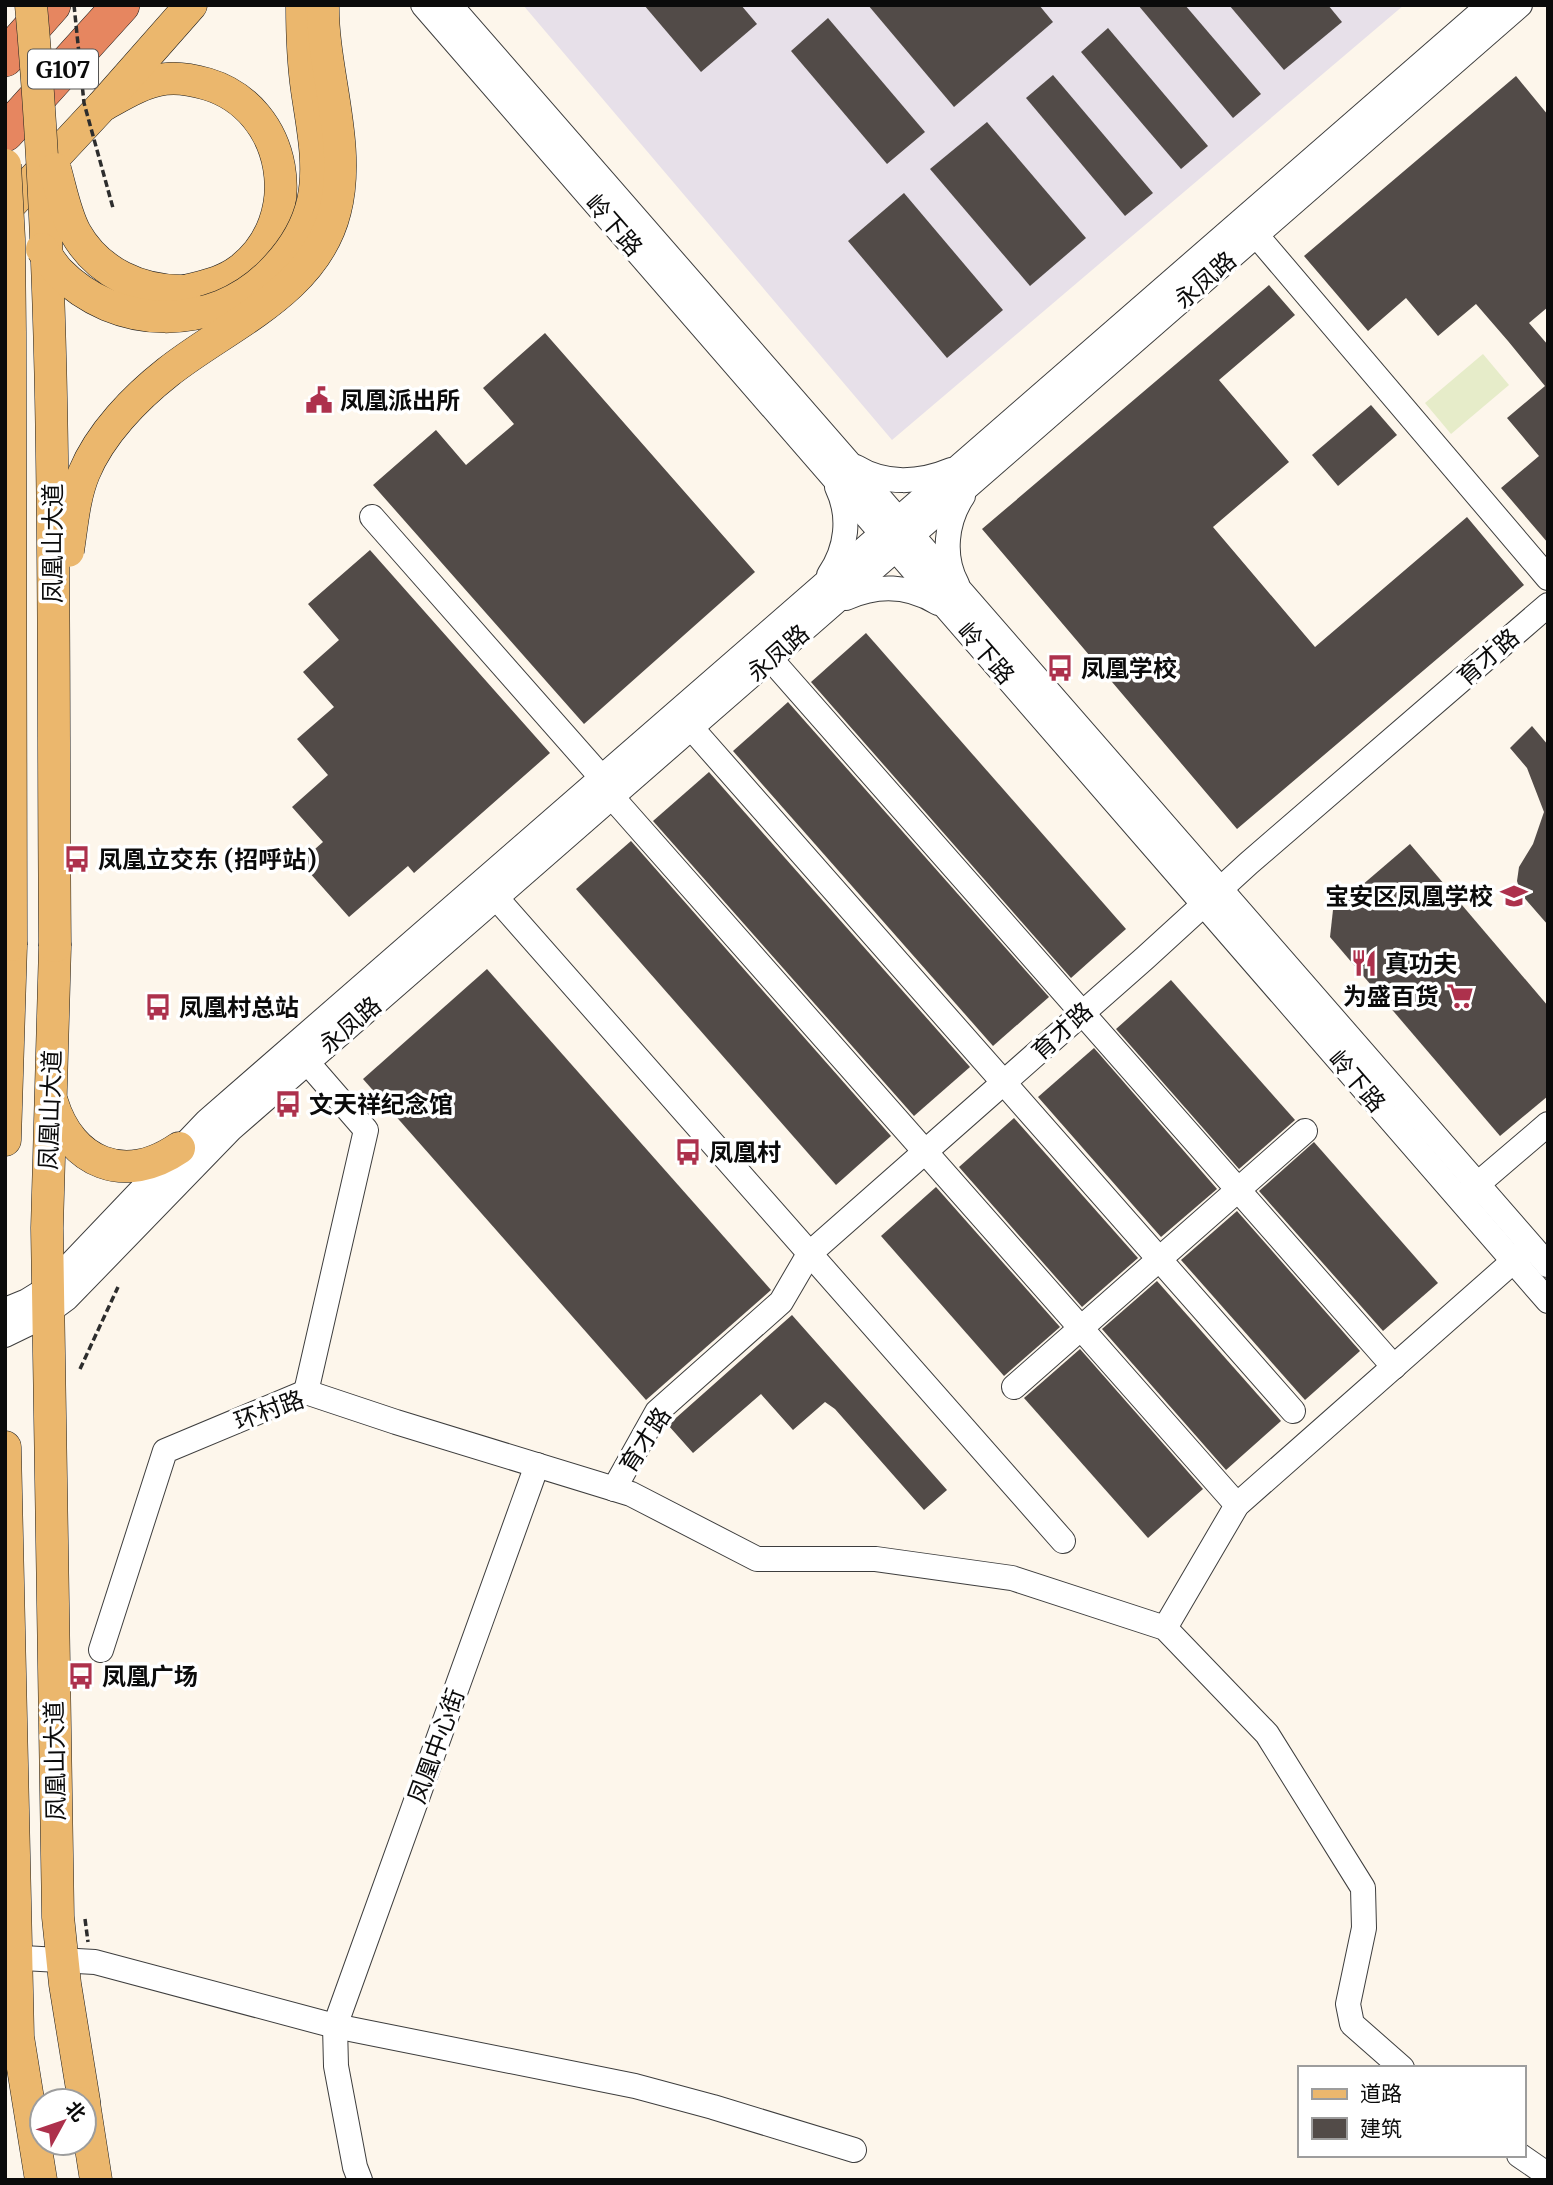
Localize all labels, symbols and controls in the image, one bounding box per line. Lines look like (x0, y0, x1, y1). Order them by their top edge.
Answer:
road number: G107 (28, 50, 98, 88)
street label: 岭下路 (579, 188, 649, 262)
street label: 永凤路 (1168, 245, 1242, 315)
public building icon: 凤凰派出所 (304, 385, 334, 415)
place label: 凤凰派出所 (340, 385, 460, 416)
street label: 凤凰山大道 (37, 483, 68, 603)
street label: 岭下路 (951, 616, 1021, 690)
street label: 永凤路 (741, 618, 815, 688)
street label: 育才路 (1451, 622, 1525, 692)
bus stop icon: 凤凰学校 (1045, 653, 1075, 683)
place label: 凤凰学校 (1081, 653, 1177, 684)
bus stop icon: 凤凰立交东 (招呼站) (62, 844, 92, 874)
place label: 凤凰立交东 (招呼站) (98, 844, 317, 875)
place label: 宝安区凤凰学校 (1325, 881, 1493, 912)
school or university icon: 宝安区凤凰学校 (1499, 881, 1529, 911)
restaurant icon: 真功夫 (1349, 948, 1379, 978)
place label: 真功夫 (1385, 948, 1457, 979)
place label: 为盛百货 (1343, 981, 1439, 1012)
supermarket icon: 为盛百货 (1445, 981, 1475, 1011)
street label: 永凤路 (313, 990, 387, 1060)
bus stop icon: 凤凰村总站 (143, 992, 173, 1022)
place label: 凤凰村总站 (179, 992, 299, 1023)
street label: 育才路 (1025, 995, 1099, 1067)
street label: 岭下路 (1322, 1044, 1392, 1118)
street label: 凤凰山大道 (32, 1049, 68, 1171)
bus stop icon: 文天祥纪念馆 (273, 1089, 303, 1119)
place label: 文天祥纪念馆 (309, 1089, 453, 1120)
bus stop icon: 凤凰村 (673, 1137, 703, 1167)
place label: 凤凰村 (709, 1137, 781, 1168)
street label: 环村路 (230, 1383, 308, 1437)
street label: 育才路 (612, 1401, 678, 1479)
bus stop icon: 凤凰广场 (66, 1661, 96, 1691)
place label: 凤凰广场 (102, 1661, 198, 1692)
street label: 凤凰中心街 (401, 1684, 471, 1808)
street label: 凤凰山大道 (38, 1701, 72, 1821)
legend (1298, 2066, 1525, 2157)
text: 道路 (1360, 2080, 1402, 2107)
north arrow (28, 2087, 98, 2157)
text: 北 (61, 2096, 91, 2126)
text: 建筑 (1360, 2115, 1402, 2142)

